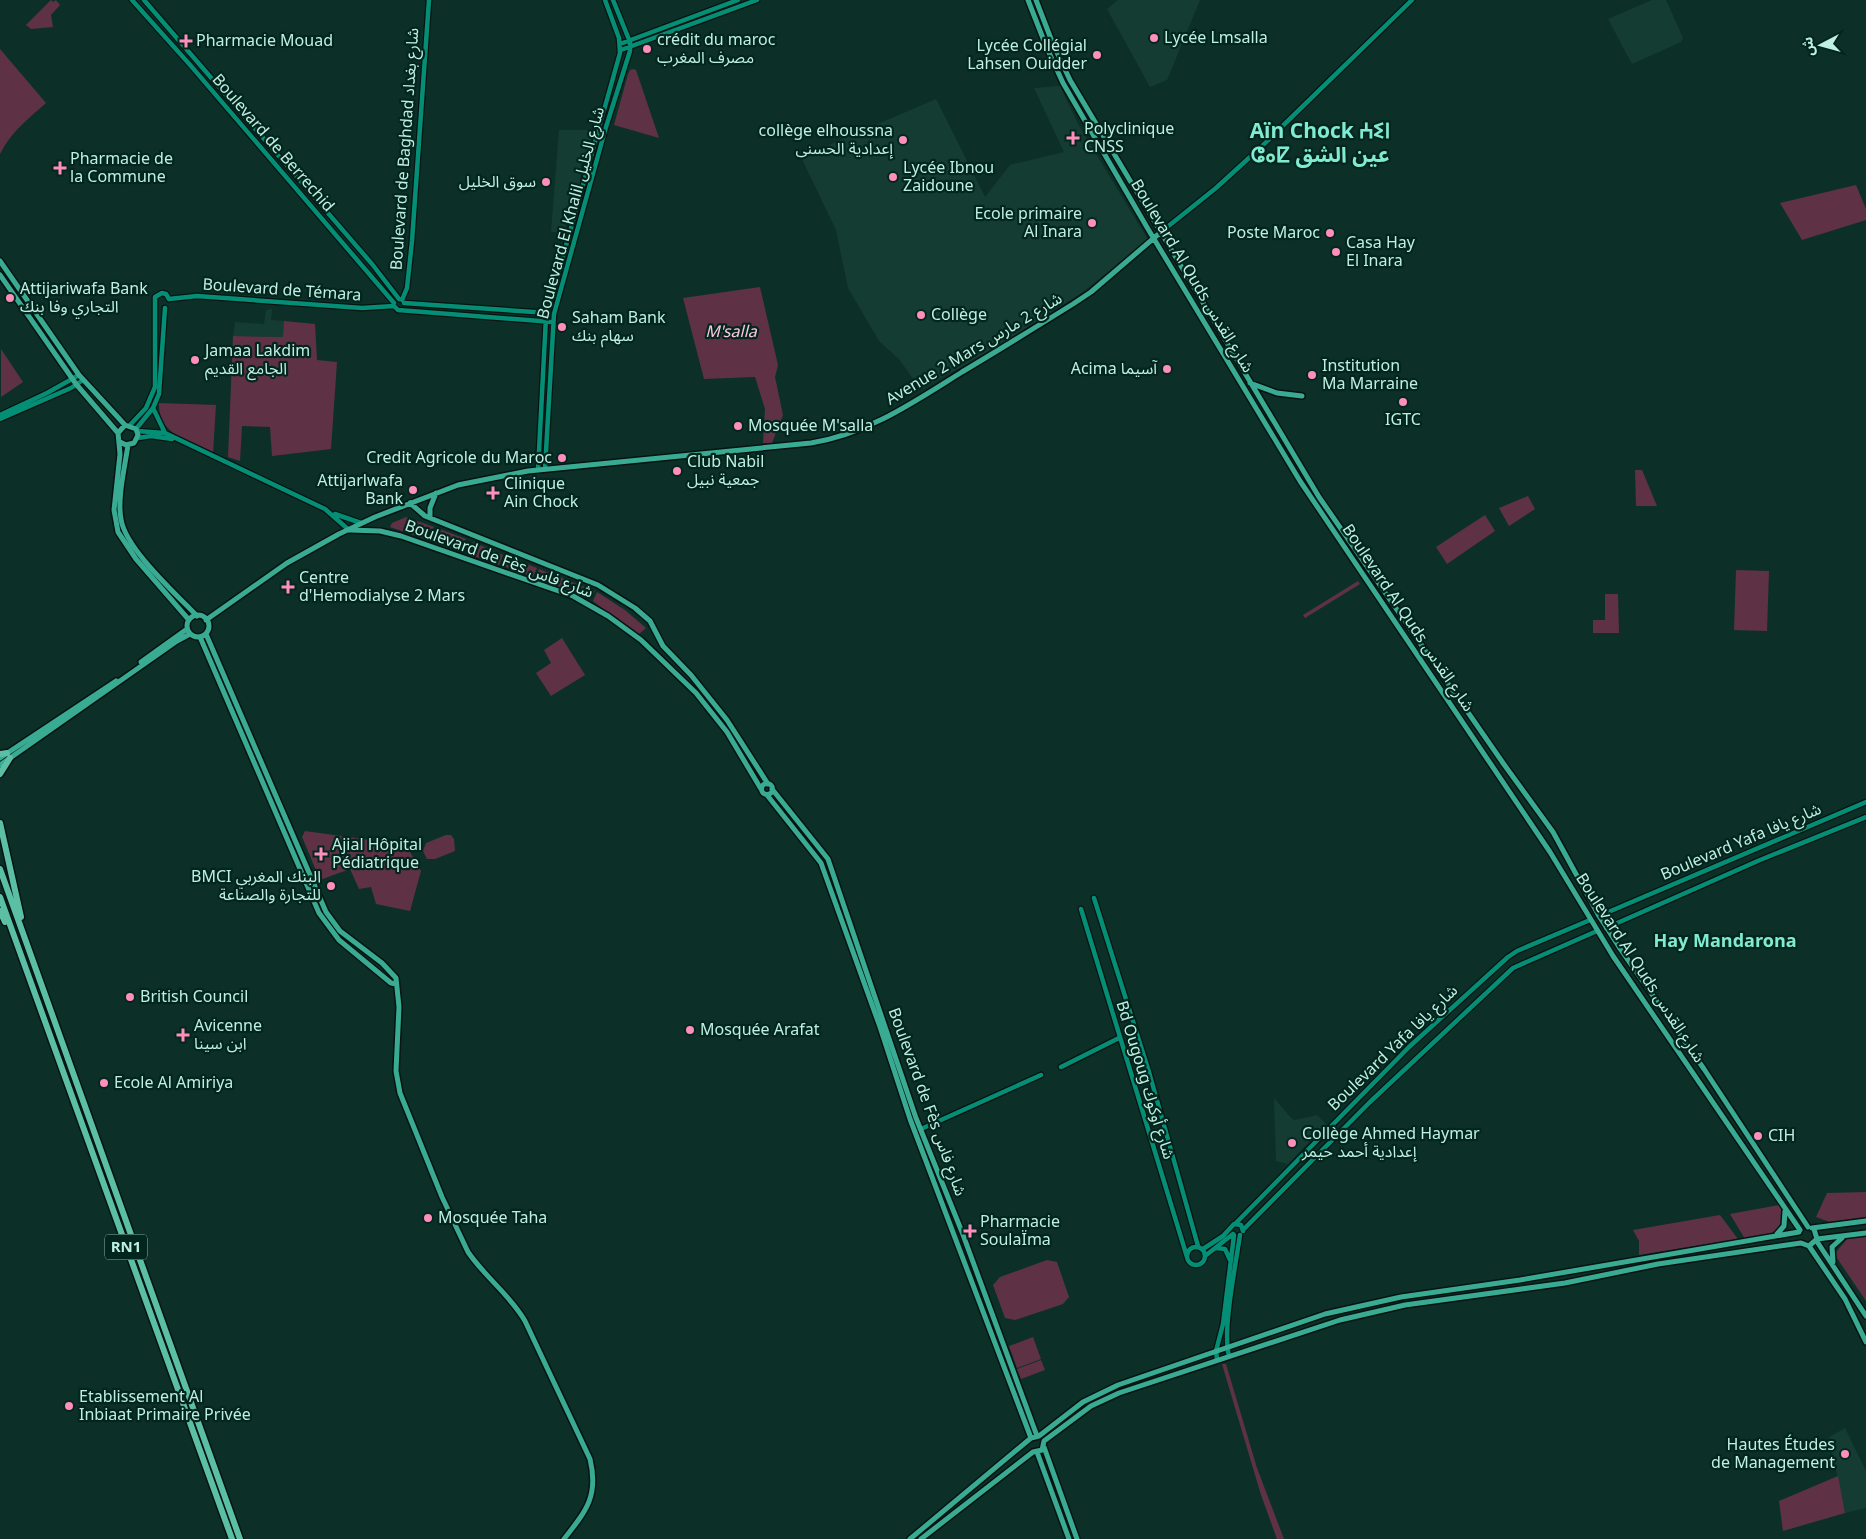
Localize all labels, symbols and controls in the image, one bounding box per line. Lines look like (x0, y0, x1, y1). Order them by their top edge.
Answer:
north arrow (1796, 20, 1846, 70)
place label: Lycée Lmsalla (1164, 21, 1268, 55)
place label: crédit du maroc مصرف المغرب (657, 23, 776, 75)
place label: Pharmacie Mouad (196, 24, 333, 58)
street label: Boulevard de Baghdad شارع بغداد (380, 27, 430, 271)
place label: Lycée Collégial Lahsen Ouidder (967, 29, 1087, 81)
marker: Lycée Lmsalla (1148, 32, 1160, 44)
marker: Pharmacie Mouad (180, 35, 192, 47)
text: ش (1793, 35, 1824, 57)
marker: crédit du maroc مصرف المغرب (641, 43, 653, 55)
marker: Lycée Collégial Lahsen Ouidder (1091, 49, 1103, 61)
street label: Boulevard de Berrechid (202, 65, 344, 221)
street label: Boulevard El Khalil شارع الخليل (526, 103, 616, 323)
district label: Aïn Chock ⵄⵉⵏ ⵛⴰⵇ عين الشق (1250, 109, 1390, 177)
place label: Polyclinique CNSS (1084, 112, 1174, 164)
place label: collège elhoussna إعدادية الحسنى (759, 114, 894, 166)
marker: Polyclinique CNSS (1066, 131, 1080, 145)
marker: collège elhoussna إعدادية الحسنى (897, 134, 909, 146)
place label: Pharmacie de la Commune (70, 142, 173, 194)
place label: Lycée Ibnou Zaidoune (903, 151, 994, 203)
marker: Pharmacie de la Commune (54, 162, 66, 174)
place label: سوق الخليل (459, 165, 536, 199)
marker: Lycée Ibnou Zaidoune (887, 171, 899, 183)
street label: Boulevard Al Quds شارع القدس (1120, 172, 1264, 380)
marker: سوق الخليل (540, 176, 552, 188)
place label: Ecole primaire Al Inara (974, 197, 1082, 249)
place label: Poste Maroc (1227, 216, 1320, 250)
marker: Ecole primaire Al Inara (1086, 217, 1098, 229)
place label: Casa Hay El Inara (1346, 226, 1416, 278)
marker: Poste Maroc (1324, 227, 1336, 239)
marker: Casa Hay El Inara (1330, 246, 1342, 258)
street label: Boulevard de Témara (201, 267, 363, 313)
place label: Attijariwafa Bank التجاري وفا بنك (20, 272, 148, 324)
street label: Avenue 2 Mars شارع 2 مارس (879, 282, 1069, 416)
marker: Attijariwafa Bank التجاري وفا بنك (4, 292, 16, 304)
place label: Collège (931, 298, 987, 332)
place label: Saham Bank سهام بنك (572, 301, 666, 353)
marker: Collège (915, 309, 927, 321)
park label: M'salla (705, 315, 758, 349)
marker: Saham Bank سهام بنك (556, 321, 568, 333)
place label: Jamaa Lakdim الجامع القديم (203, 334, 310, 386)
place label: Institution Ma Marraine (1322, 349, 1418, 401)
place label: Acima آسيما (1071, 352, 1158, 386)
marker: Jamaa Lakdim الجامع القديم (189, 354, 201, 366)
marker: Acima آسيما (1161, 363, 1173, 375)
marker: Institution Ma Marraine (1306, 369, 1318, 381)
marker: IGTC (1397, 396, 1409, 408)
place label: IGTC (1385, 403, 1421, 437)
place label: Mosquée M'salla (748, 409, 873, 443)
marker: Mosquée M'salla (732, 420, 744, 432)
place label: Credit Agricole du Maroc (366, 441, 552, 475)
place label: Club Nabil جمعية نبيل (687, 445, 764, 497)
marker: Credit Agricole du Maroc (556, 452, 568, 464)
place label: Attijarlwafa Bank (317, 464, 403, 516)
marker: Club Nabil جمعية نبيل (671, 465, 683, 477)
place label: Clinique Ain Chock (504, 467, 579, 519)
marker: Attijarlwafa Bank (407, 484, 419, 496)
marker: Clinique Ain Chock (486, 486, 500, 500)
street label: Boulevard de Fès شارع فاس (400, 509, 598, 609)
street label: Boulevard Al Quds شارع القدس (1332, 517, 1484, 719)
place label: Centre d'Hemodialyse 2 Mars (299, 561, 465, 613)
marker: Centre d'Hemodialyse 2 Mars (281, 580, 295, 594)
street label: Boulevard Yafa شارع يافا (1655, 793, 1827, 891)
place label: Ajial Hôpital Pédiatrique (332, 828, 422, 880)
marker: Ajial Hôpital Pédiatrique (314, 847, 328, 861)
place label: BMCI البنك المغربي للتجارة والصناعة (191, 860, 321, 912)
street label: Boulevard Al Quds شارع القدس (1565, 866, 1715, 1070)
marker: BMCI البنك المغربي للتجارة والصناعة (325, 880, 337, 892)
district label: Hay Mandarona (1653, 922, 1797, 960)
street label: Boulevard Yafa شارع يافا (1319, 976, 1467, 1120)
place label: British Council (140, 980, 248, 1014)
marker: British Council (124, 991, 136, 1003)
street label: Bd Ougoug شارع أوكوك (1105, 996, 1185, 1164)
street label: Boulevard de Fès شارع فاس (877, 1003, 977, 1201)
place label: Avicenne ابن سينا (194, 1009, 262, 1061)
place label: Mosquée Arafat (700, 1013, 820, 1047)
marker: Mosquée Arafat (684, 1024, 696, 1036)
marker: Avicenne ابن سينا (176, 1028, 190, 1042)
place label: Ecole Al Amiriya (114, 1066, 233, 1100)
marker: Ecole Al Amiriya (98, 1077, 110, 1089)
place label: Collège Ahmed Haymar إعدادية أحمد حيمر (1301, 1117, 1480, 1169)
place label: CIH (1768, 1119, 1795, 1153)
marker: CIH (1752, 1130, 1764, 1142)
marker: Collège Ahmed Haymar إعدادية أحمد حيمر (1286, 1137, 1298, 1149)
place label: Mosquée Taha (438, 1201, 547, 1235)
place label: Pharmacie SoulaÏma (980, 1205, 1060, 1257)
marker: Mosquée Taha (422, 1212, 434, 1224)
marker: Pharmacie SoulaÏma (964, 1225, 976, 1237)
road number: RN1 (105, 1234, 147, 1260)
place label: Etablissement Al Inbiaat Primaire Privée (79, 1380, 251, 1432)
marker: Etablissement Al Inbiaat Primaire Privée (63, 1400, 75, 1412)
place label: Hautes Études de Management (1711, 1428, 1835, 1480)
marker: Hautes Études de Management (1839, 1448, 1851, 1460)

